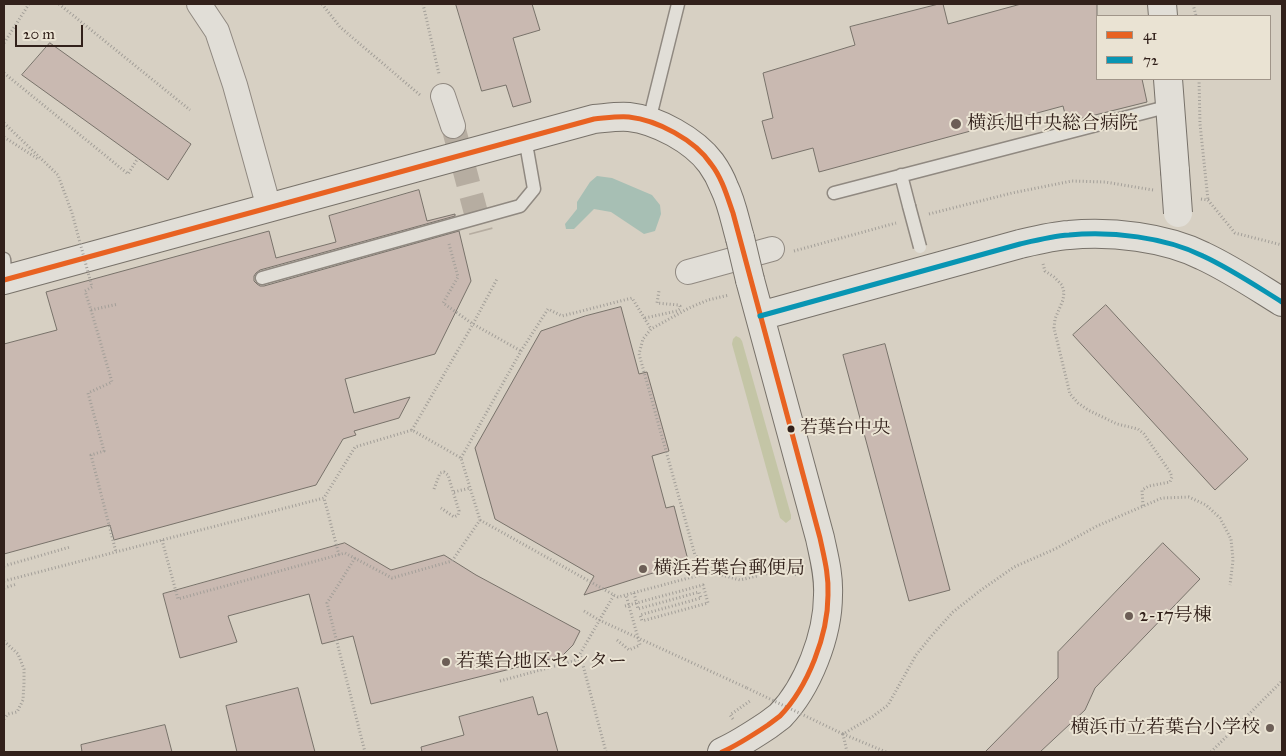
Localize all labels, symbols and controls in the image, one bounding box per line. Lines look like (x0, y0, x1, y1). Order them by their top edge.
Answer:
scale bar (18, 15, 85, 47)
legend (1096, 15, 1271, 80)
text: 20 m (23, 25, 55, 43)
text: 41 (1143, 26, 1157, 44)
text: 72 (1143, 51, 1158, 69)
place label: 横浜旭中央総合病院 (967, 113, 1138, 135)
marker: 横浜旭中央総合病院 (949, 117, 963, 131)
place label: 若葉台中央 (800, 418, 890, 440)
marker: 若葉台中央 (786, 424, 796, 434)
place label: 横浜若葉台郵便局 (653, 558, 805, 580)
marker: 横浜若葉台郵便局 (637, 563, 649, 575)
place label: 2-17号棟 (1139, 605, 1212, 627)
marker: 2-17号棟 (1123, 610, 1135, 622)
place label: 若葉台地区センター (456, 651, 627, 673)
marker: 若葉台地区センター (440, 656, 452, 668)
place label: 横浜市立若葉台小学校 (1070, 717, 1260, 739)
marker: 横浜市立若葉台小学校 (1264, 722, 1276, 734)

